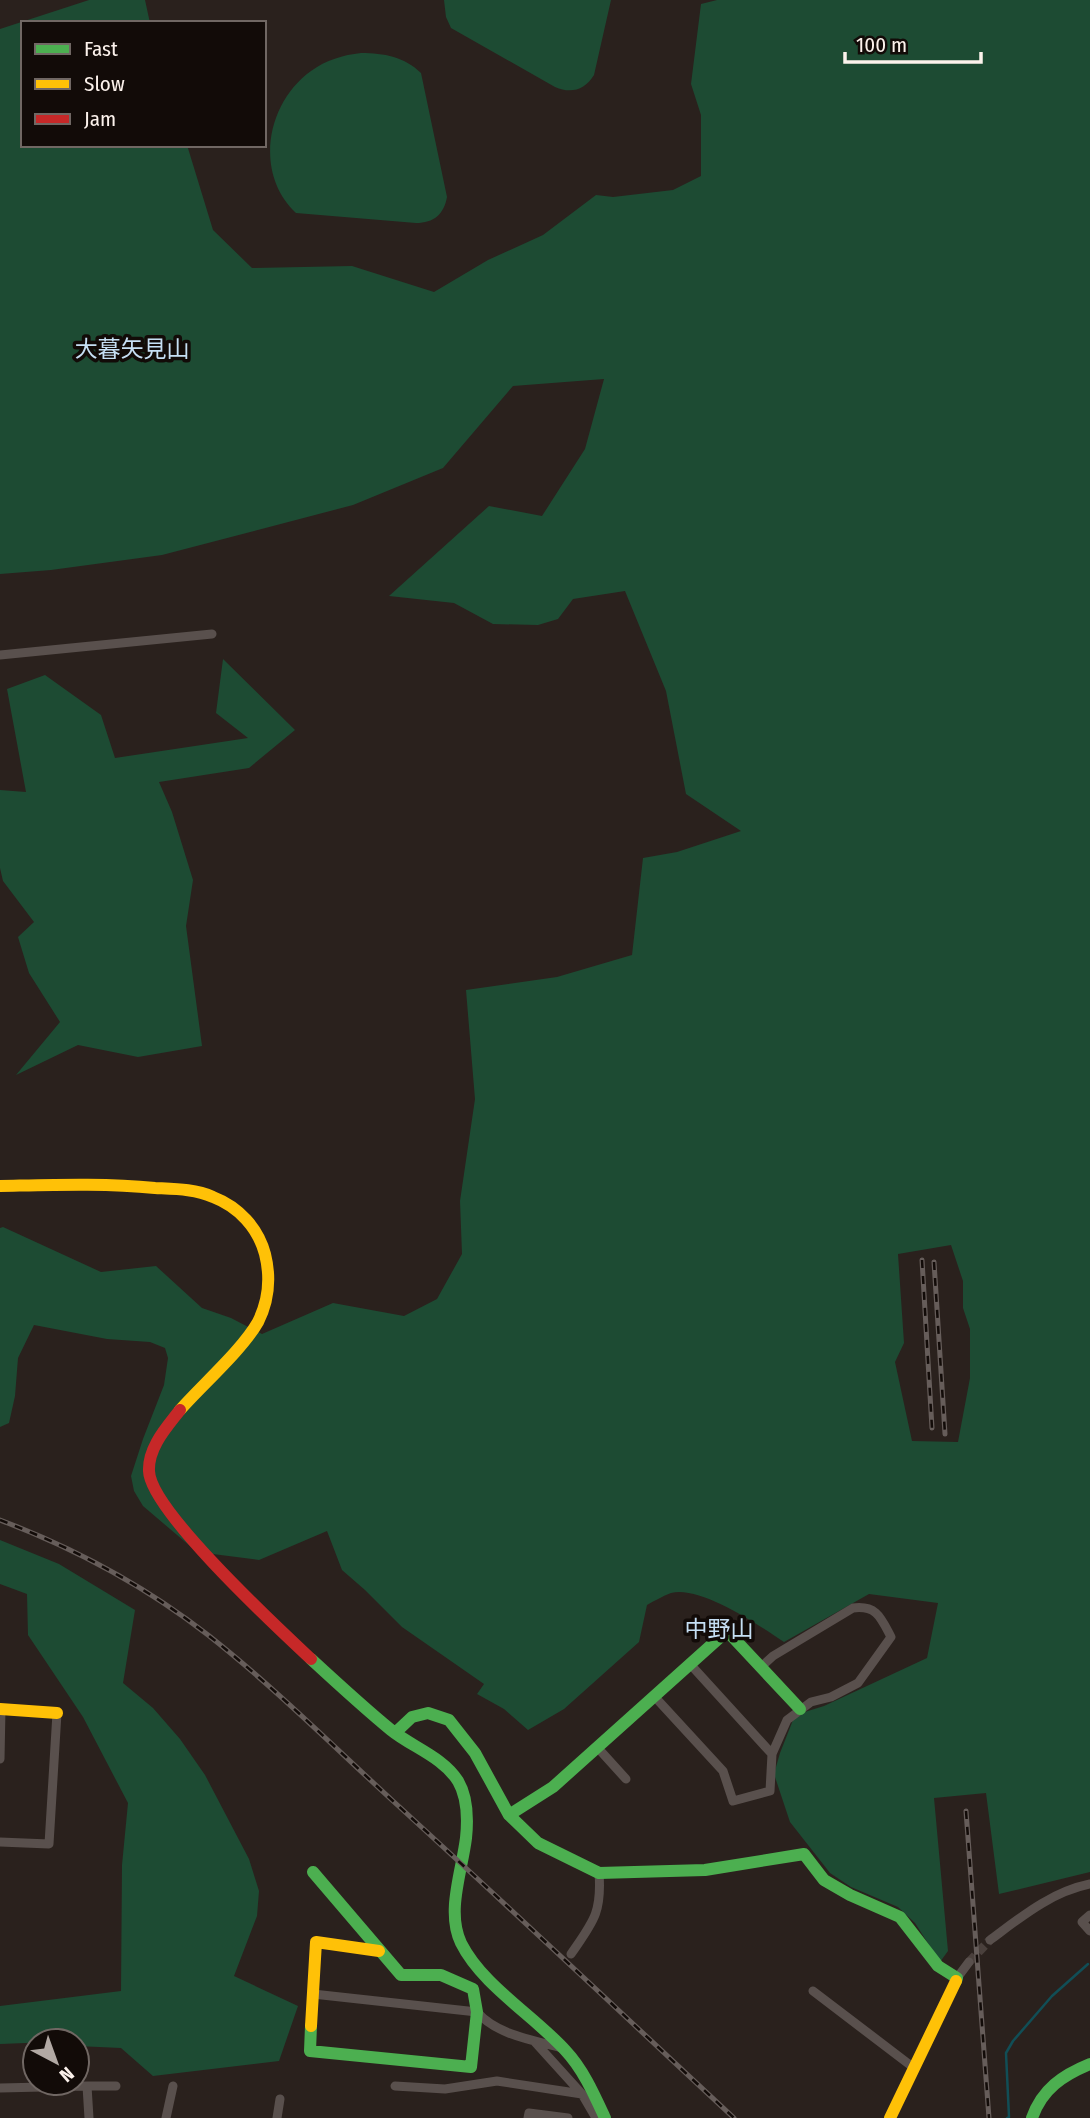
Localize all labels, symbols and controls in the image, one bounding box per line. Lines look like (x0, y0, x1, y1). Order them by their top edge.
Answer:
legend (21, 21, 266, 147)
scale bar (845, 21, 982, 65)
text: 100 m (856, 32, 907, 58)
text: Fast (84, 36, 118, 62)
text: Slow (84, 71, 125, 97)
text: Jam (84, 106, 116, 132)
district label: 大暮矢見山 (75, 335, 190, 363)
district label: 中野山 (685, 1615, 754, 1643)
north arrow (21, 2027, 91, 2097)
text: N (55, 2062, 79, 2087)

